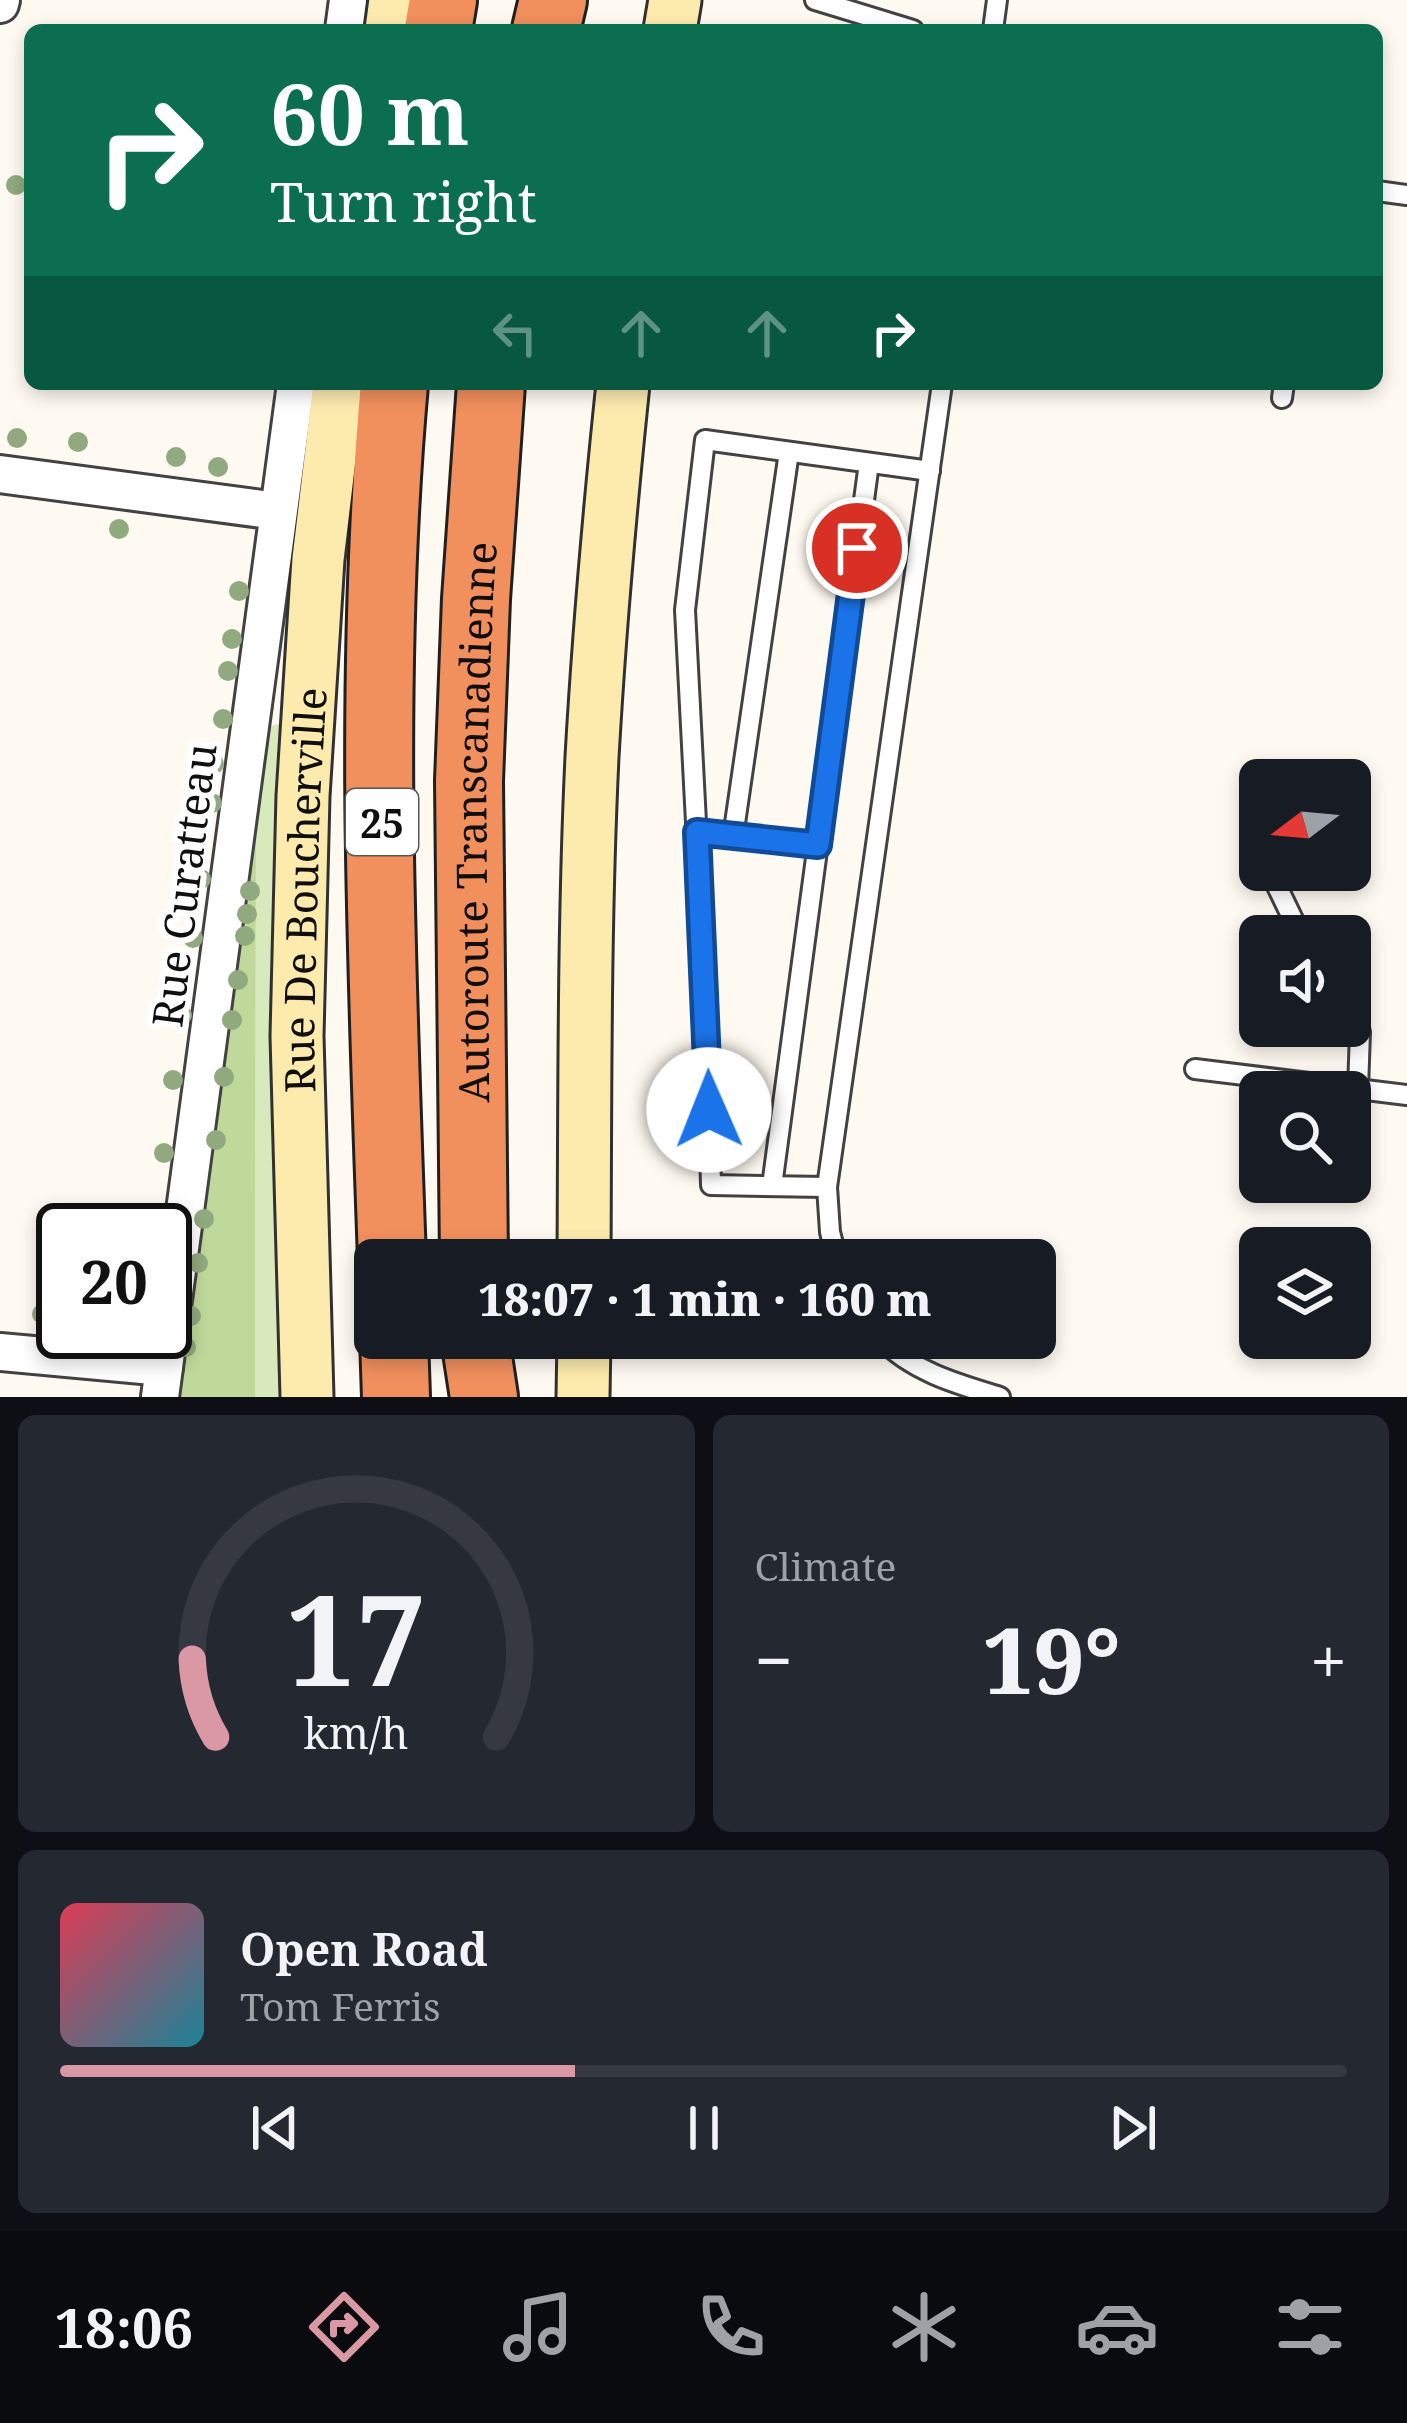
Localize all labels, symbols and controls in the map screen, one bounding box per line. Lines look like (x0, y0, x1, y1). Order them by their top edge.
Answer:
text: 60 m (270, 55, 470, 170)
icon: right (72, 72, 228, 228)
text: Turn right (270, 164, 537, 238)
icon: left (482, 300, 548, 366)
icon: ahead (608, 300, 674, 366)
icon: ahead (734, 300, 800, 366)
icon: right (860, 300, 926, 366)
pin (806, 497, 908, 599)
icon: arrive (824, 515, 890, 581)
street label: Autoroute Transcanadienne (440, 540, 508, 1103)
street label: Rue De Boucherville (268, 686, 338, 1094)
street label: Rue Curatteau (137, 740, 229, 1030)
north arrow (1239, 759, 1371, 891)
map controls (1239, 759, 1371, 1359)
road number: 25 (346, 789, 418, 855)
button: sound (1239, 915, 1371, 1047)
position arrow (646, 1047, 772, 1173)
button: search (1239, 1071, 1371, 1203)
speed limit sign: 20 (36, 1203, 192, 1359)
button: layers (1239, 1227, 1371, 1359)
text: 18:07 · 1 min · 160 m (478, 1268, 932, 1329)
text: Climate (755, 1539, 896, 1592)
text: 17 (286, 1553, 427, 1723)
text: 19° (982, 1598, 1120, 1720)
text: − (755, 1614, 793, 1704)
text: + (1310, 1614, 1347, 1704)
text: km/h (304, 1702, 409, 1761)
text: Open Road (240, 1918, 488, 1979)
text: Tom Ferris (240, 1979, 441, 2032)
icon: previous (242, 2095, 308, 2161)
icon: pause (671, 2095, 737, 2161)
icon: next (1100, 2095, 1166, 2161)
icon: directions (302, 2285, 386, 2369)
icon: music (496, 2285, 580, 2369)
icon: phone (689, 2285, 773, 2369)
icon: climate (882, 2285, 966, 2369)
icon: car (1075, 2285, 1159, 2369)
icon: filters (1268, 2285, 1352, 2369)
text: 18:06 (55, 2290, 193, 2364)

